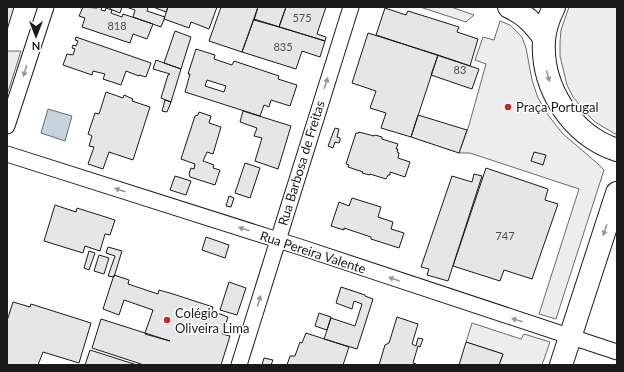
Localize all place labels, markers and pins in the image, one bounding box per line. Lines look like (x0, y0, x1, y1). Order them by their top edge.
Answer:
place label: Praça Portugal (516, 99, 599, 115)
marker: Praça Portugal (503, 102, 513, 112)
place label: Colégio Oliveira Lima (175, 305, 249, 336)
marker: Colégio Oliveira Lima (162, 315, 172, 325)

